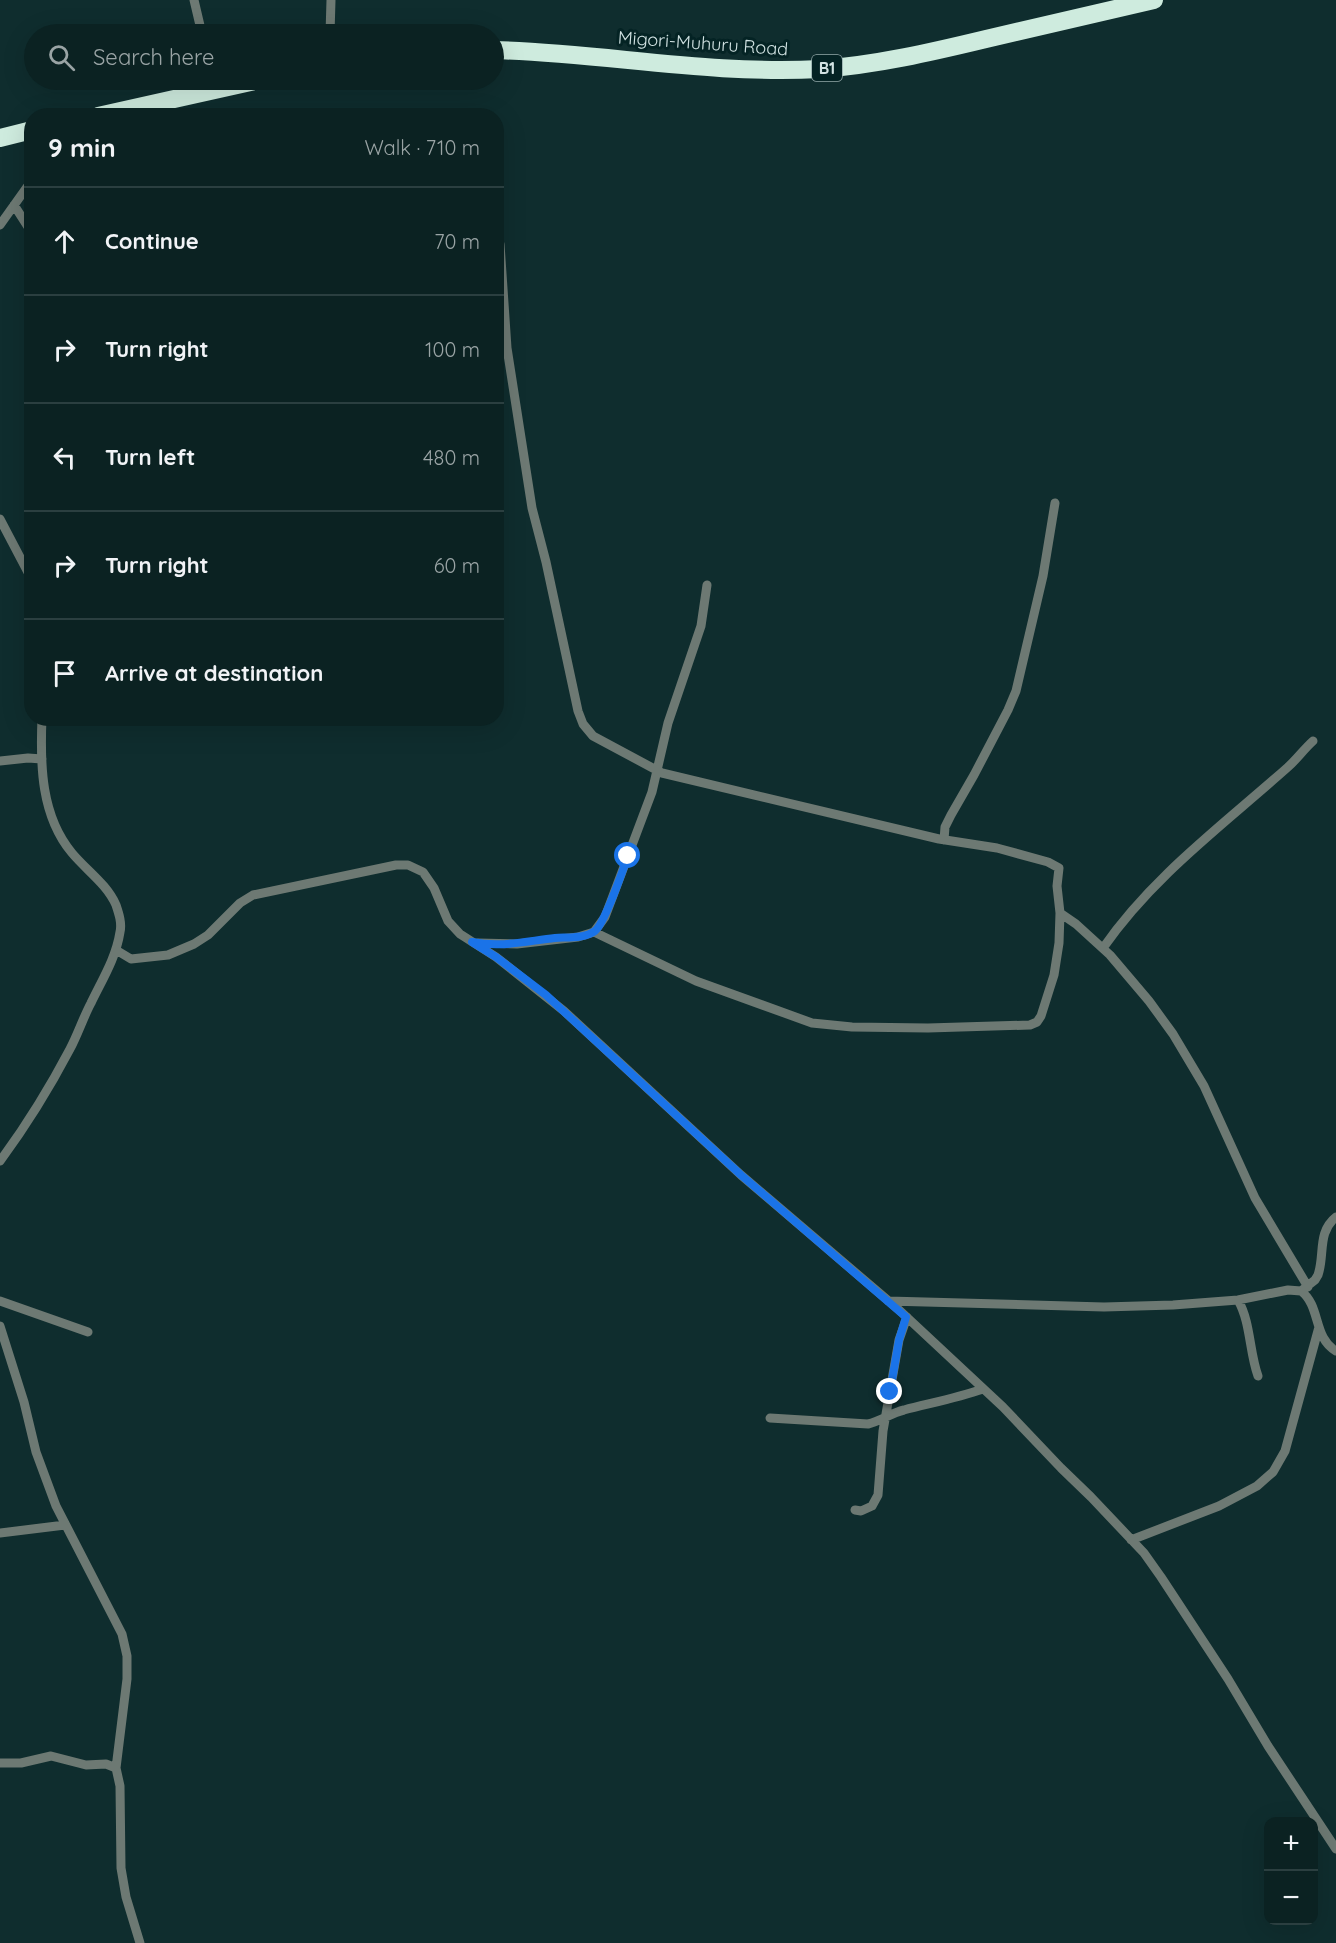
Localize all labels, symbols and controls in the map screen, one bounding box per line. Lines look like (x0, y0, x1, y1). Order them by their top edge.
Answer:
search box (24, 24, 504, 90)
street label: Migori-Muhuru Road (617, 26, 789, 60)
icon: search (45, 41, 78, 74)
text: Search here (93, 43, 214, 71)
road number: B1 (812, 55, 842, 81)
text: 9 min (48, 131, 116, 164)
text: Walk · 710 m (364, 135, 480, 160)
icon: ahead (48, 225, 81, 258)
text: Continue (105, 227, 199, 255)
text: 70 m (434, 229, 480, 254)
icon: right (48, 333, 81, 366)
text: Turn right (105, 335, 209, 363)
text: 100 m (425, 337, 480, 362)
icon: left (48, 441, 81, 474)
text: Turn left (105, 443, 195, 471)
text: 480 m (423, 445, 480, 470)
icon: right (48, 549, 81, 582)
text: Turn right (105, 551, 209, 579)
text: 60 m (434, 553, 480, 578)
icon: arrive (48, 657, 81, 690)
text: Arrive at destination (105, 659, 323, 687)
route start (614, 842, 640, 868)
route end (876, 1378, 902, 1404)
map controls (1264, 1817, 1318, 1925)
button: + (1264, 1817, 1318, 1871)
button: − (1264, 1871, 1318, 1925)

